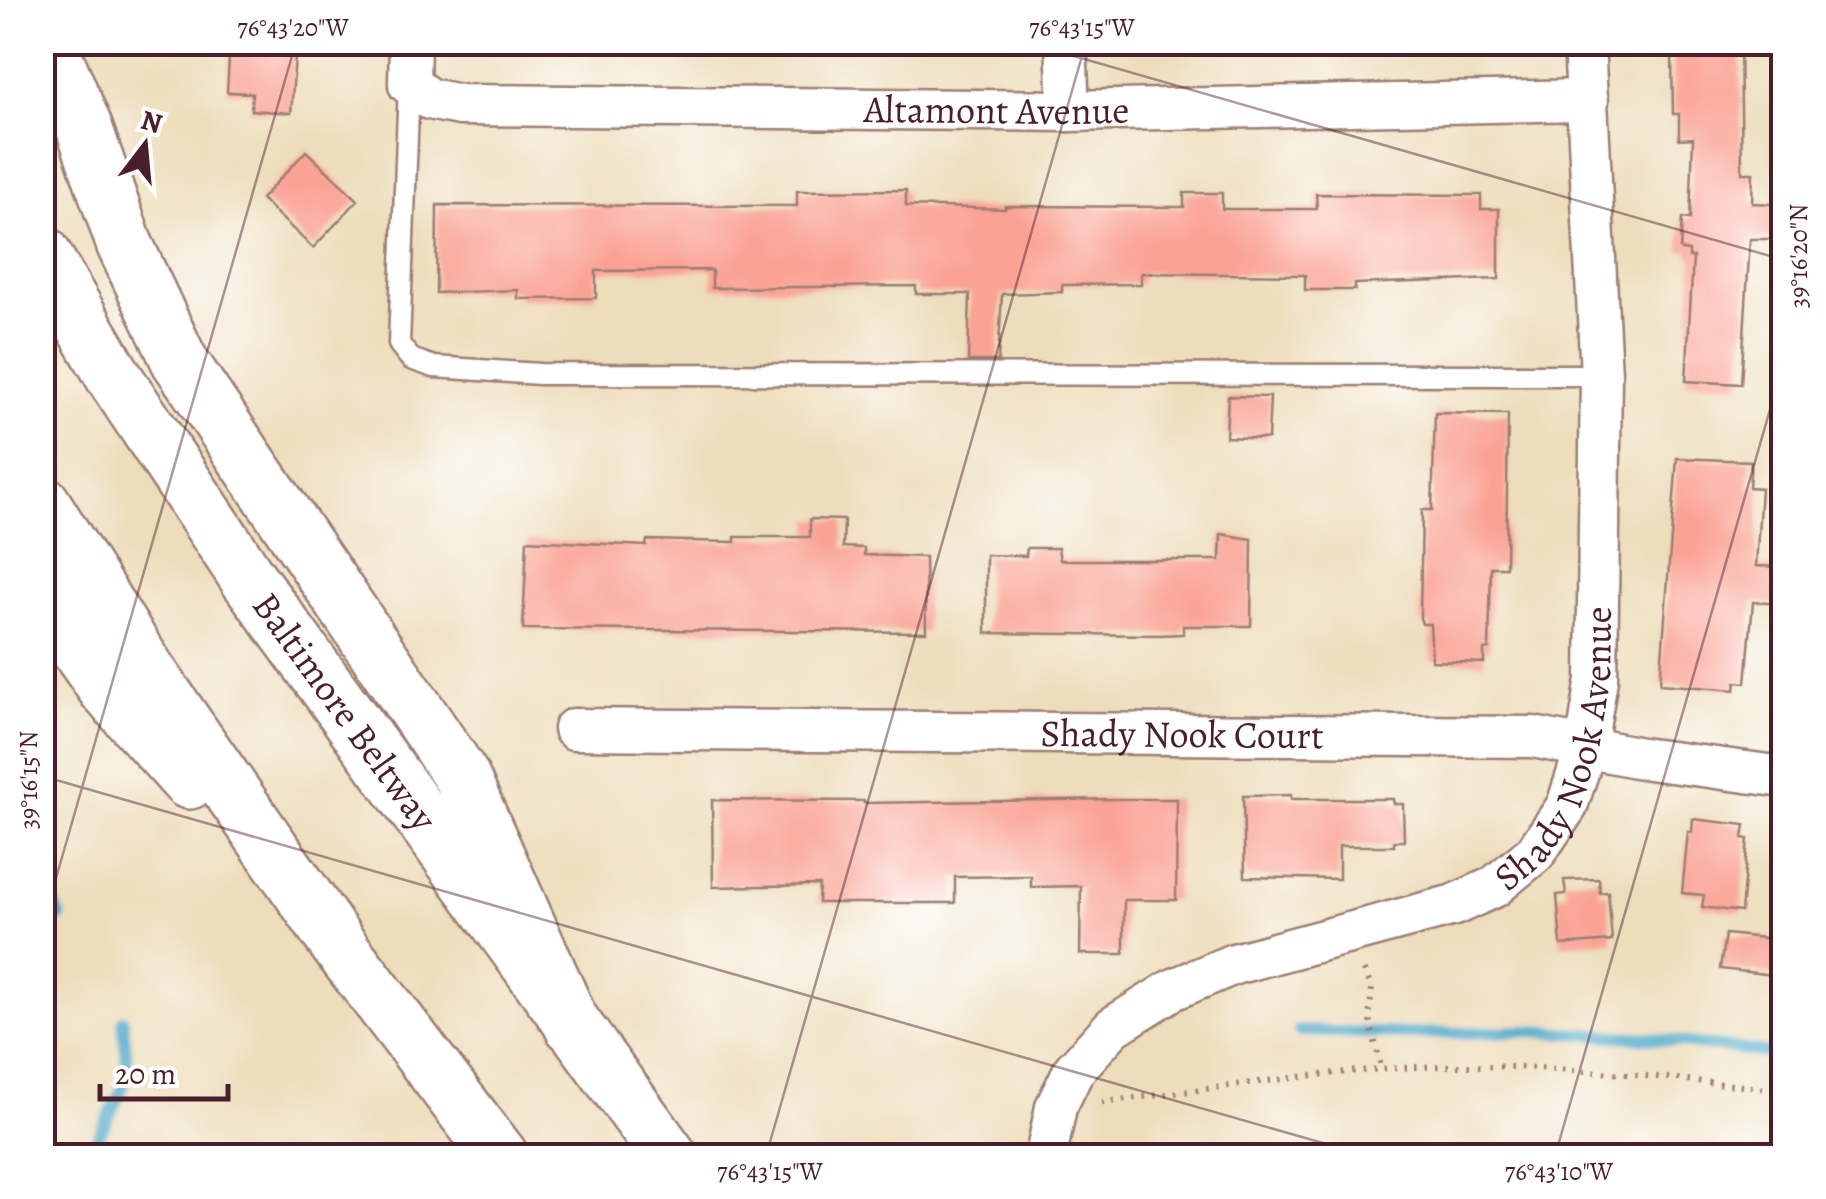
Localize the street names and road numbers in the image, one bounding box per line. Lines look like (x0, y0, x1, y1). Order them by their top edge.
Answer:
street label: Altamont Avenue (862, 83, 1130, 137)
street label: Baltimore Beltway (241, 582, 450, 842)
street label: Shady Nook Avenue (1483, 606, 1624, 903)
street label: Shady Nook Court (1040, 707, 1324, 761)

